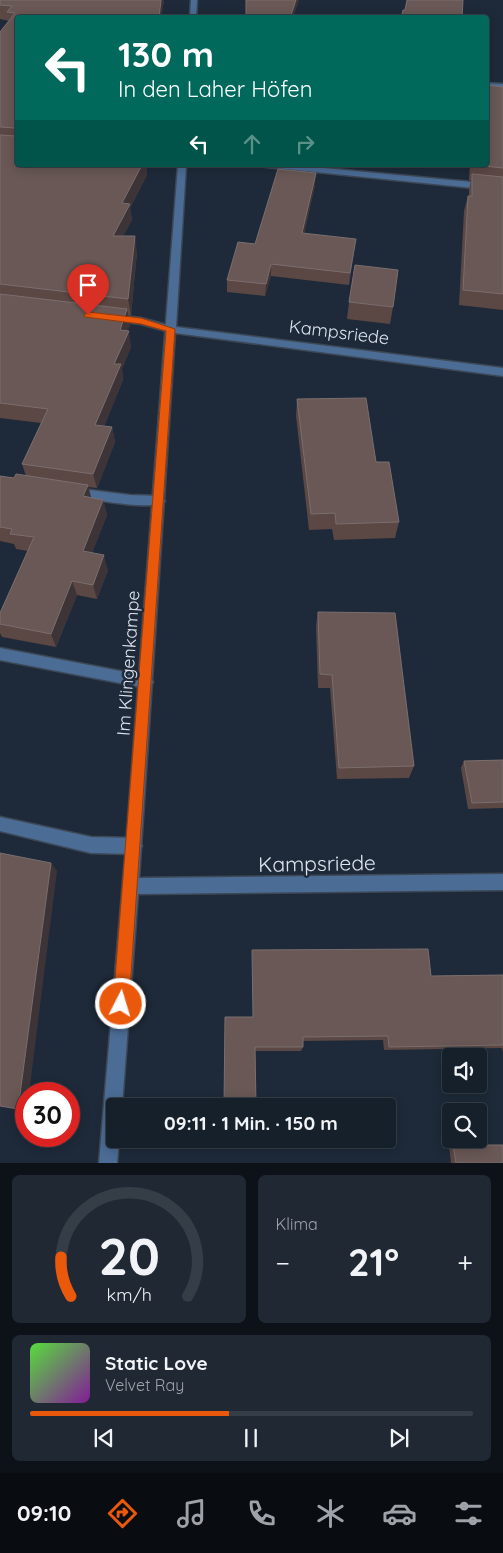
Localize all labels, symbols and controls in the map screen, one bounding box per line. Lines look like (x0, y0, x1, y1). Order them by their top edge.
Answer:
text: 130 m (118, 32, 214, 76)
icon: left (35, 35, 100, 100)
text: In den Laher Höfen (118, 75, 313, 103)
icon: left (185, 130, 213, 158)
icon: ahead (238, 130, 266, 158)
icon: right (291, 130, 319, 158)
pin (67, 264, 109, 315)
icon: arrive (74, 271, 102, 299)
street label: Kampsriede (288, 314, 390, 350)
street label: Im Klingenkampe (111, 589, 145, 737)
street label: Kampsriede (258, 849, 376, 877)
position arrow (94, 977, 146, 1029)
map controls (442, 1048, 487, 1148)
button: sound (442, 1048, 487, 1093)
speed limit sign: 30 (15, 1082, 80, 1147)
button: search (442, 1103, 487, 1148)
text: 09:11 · 1 Min. · 150 m (164, 1111, 338, 1135)
text: Klima (276, 1214, 318, 1234)
text: 20 (98, 1223, 160, 1288)
text: 21° (348, 1238, 399, 1286)
text: − (276, 1245, 290, 1280)
text: + (457, 1245, 473, 1280)
text: km/h (106, 1283, 151, 1305)
text: Static Love (105, 1351, 208, 1375)
text: Velvet Ray (105, 1375, 184, 1395)
icon: previous (90, 1424, 118, 1452)
icon: pause (237, 1424, 265, 1452)
icon: next (385, 1424, 413, 1452)
icon: directions (105, 1496, 140, 1531)
icon: music (174, 1496, 209, 1531)
icon: phone (244, 1496, 279, 1531)
icon: climate (313, 1496, 348, 1531)
icon: car (382, 1496, 417, 1531)
icon: filters (451, 1496, 486, 1531)
text: 09:10 (17, 1499, 71, 1527)

